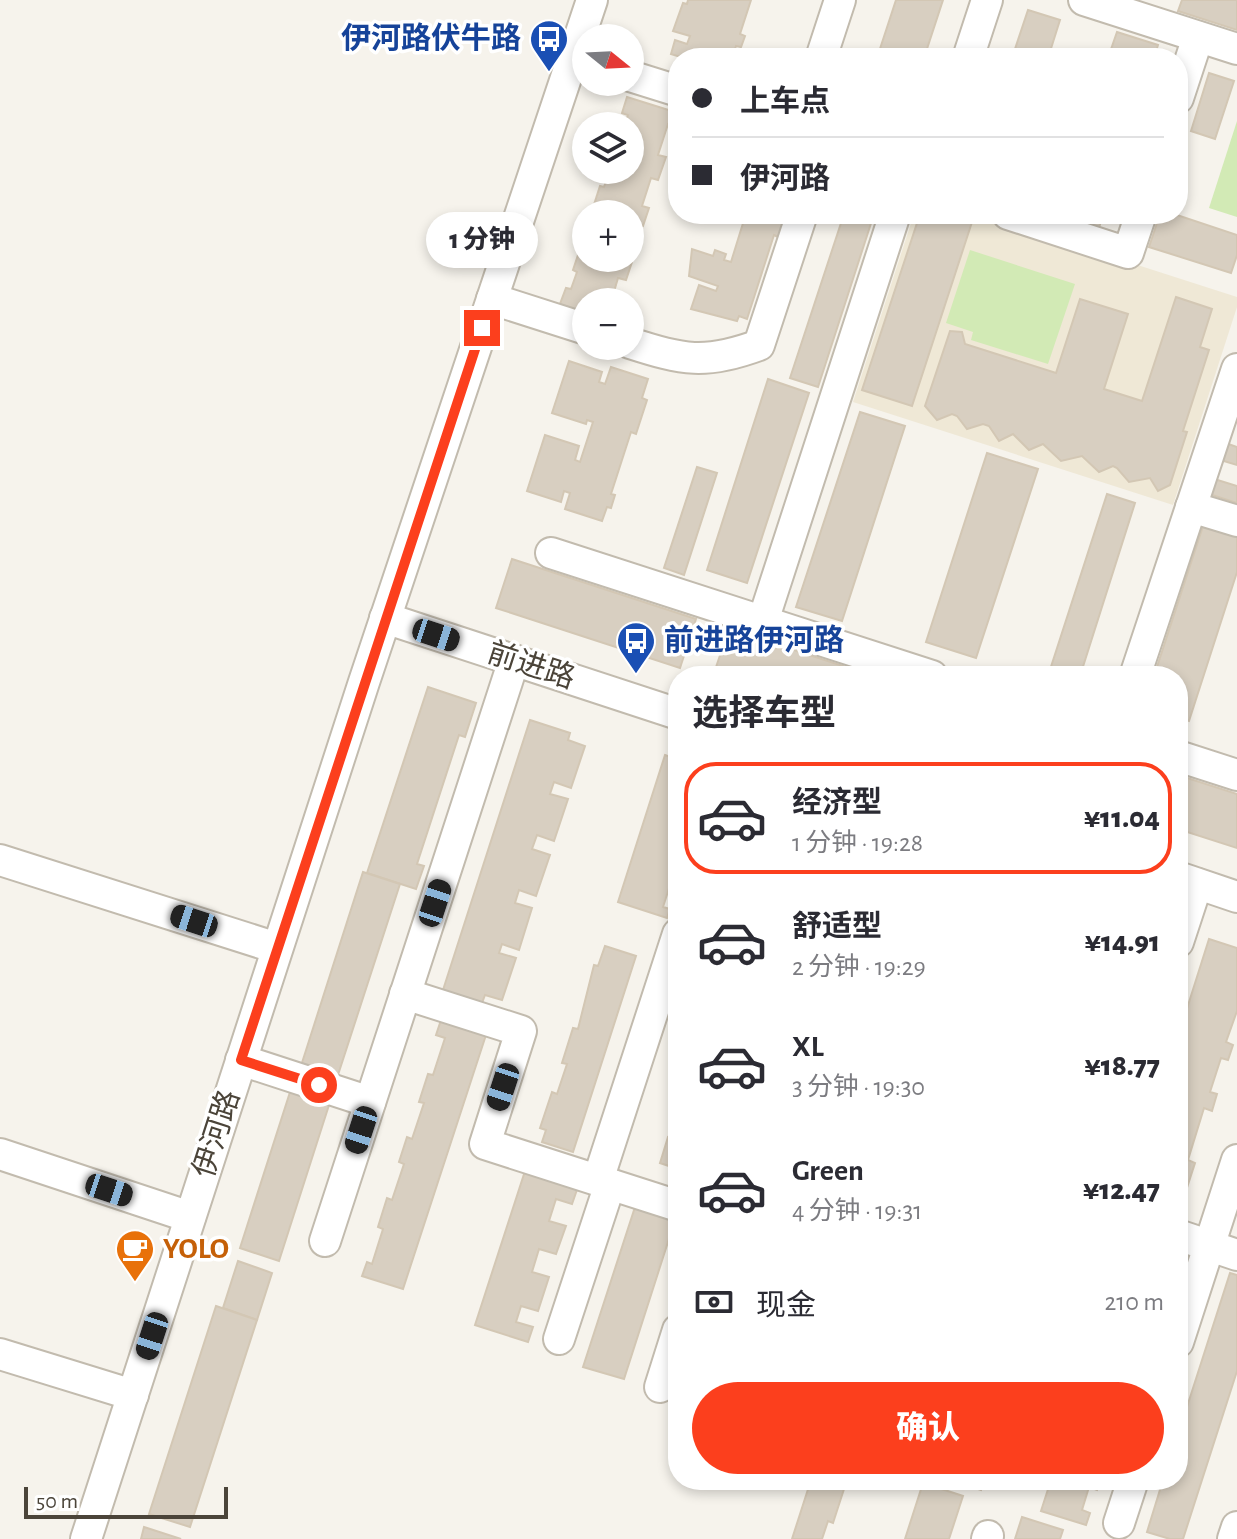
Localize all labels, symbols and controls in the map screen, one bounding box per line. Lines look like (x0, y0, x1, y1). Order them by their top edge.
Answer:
bus stop icon: 伊河路伏牛路 (528, 18, 570, 73)
place label: 伊河路伏牛路 (341, 22, 521, 54)
north arrow (572, 24, 644, 96)
map controls (572, 24, 644, 360)
text: 上车点 (740, 87, 830, 117)
button: layers (572, 112, 644, 184)
text: 伊河路 (740, 164, 830, 194)
button: + (572, 200, 644, 272)
callout: 1 分钟 (426, 212, 538, 268)
text: 1 分钟 (449, 227, 515, 253)
button: − (572, 288, 644, 360)
route end (464, 310, 500, 346)
car (409, 616, 463, 654)
bus stop icon: 前进路伊河路 (615, 620, 657, 675)
place label: 前进路伊河路 (664, 624, 844, 656)
street label: 前进路 (484, 636, 579, 694)
text: 选择车型 (692, 696, 836, 732)
icon: car (696, 782, 768, 854)
text: 经济型 (792, 788, 882, 818)
text: ¥11.04 (1084, 803, 1160, 833)
text: 1 分钟 · 19:28 (792, 830, 923, 856)
car (416, 876, 454, 930)
car (167, 902, 221, 940)
icon: car (696, 906, 768, 978)
text: 舒适型 (792, 912, 882, 942)
text: ¥14.91 (1085, 927, 1160, 957)
text: 2 分钟 · 19:29 (792, 954, 926, 980)
icon: car (696, 1030, 768, 1102)
text: XL (792, 1032, 824, 1062)
text: ¥18.77 (1084, 1051, 1160, 1081)
car (484, 1060, 522, 1114)
route start (301, 1067, 337, 1103)
text: 3 分钟 · 19:30 (792, 1074, 925, 1100)
street label: 伊河路 (187, 1086, 245, 1181)
car (342, 1103, 380, 1157)
icon: car (696, 1154, 768, 1226)
text: Green (792, 1156, 864, 1186)
car (82, 1171, 136, 1209)
text: ¥12.47 (1083, 1175, 1160, 1205)
text: 4 分钟 · 19:31 (792, 1198, 922, 1224)
cafe icon: YOLO (114, 1228, 156, 1283)
place label: YOLO (163, 1234, 229, 1264)
icon: cash (692, 1280, 736, 1324)
text: 210 m (1104, 1289, 1164, 1315)
text: 现金 (756, 1291, 816, 1321)
car (133, 1309, 171, 1363)
button: 确认 (692, 1382, 1164, 1474)
scale bar (24, 1483, 228, 1519)
text: 50 m (36, 1490, 78, 1512)

